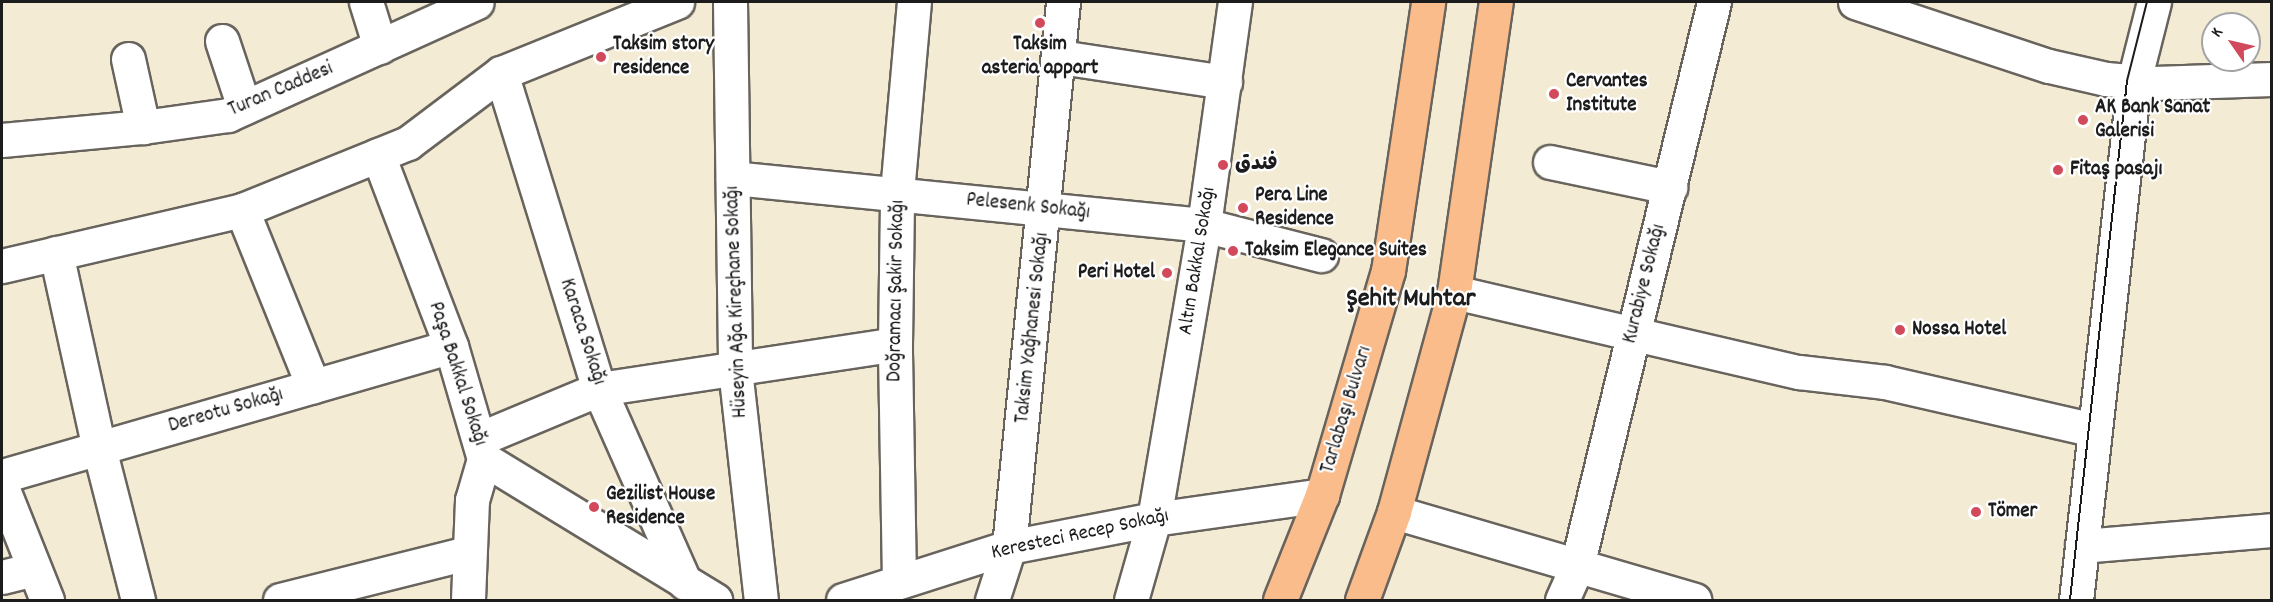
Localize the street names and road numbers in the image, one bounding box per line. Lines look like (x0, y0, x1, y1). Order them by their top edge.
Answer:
street label: Turan Caddesi (225, 57, 337, 123)
street label: Hüseyin Ağa Kireçhane Sokağı (720, 185, 754, 419)
street label: Altın Bakkal Sokağı (1174, 185, 1222, 337)
street label: Pelesenk Sokağı (965, 188, 1091, 226)
street label: Doğramacı Şakir Sokağı (883, 200, 911, 382)
street label: Kurabiye Sokağı (1618, 222, 1672, 346)
street label: Taksim Yağhanesi Sokağı (1010, 231, 1056, 425)
street label: Karaca Sokağı (553, 276, 611, 388)
street label: Paşa Bakkal Sokağı (422, 299, 492, 449)
street label: Tarlabaşı Bulvarı (1316, 343, 1378, 477)
street label: Dereotu Sokağı (166, 383, 286, 439)
street label: Keresteci Recep Sokağı (989, 504, 1171, 566)

